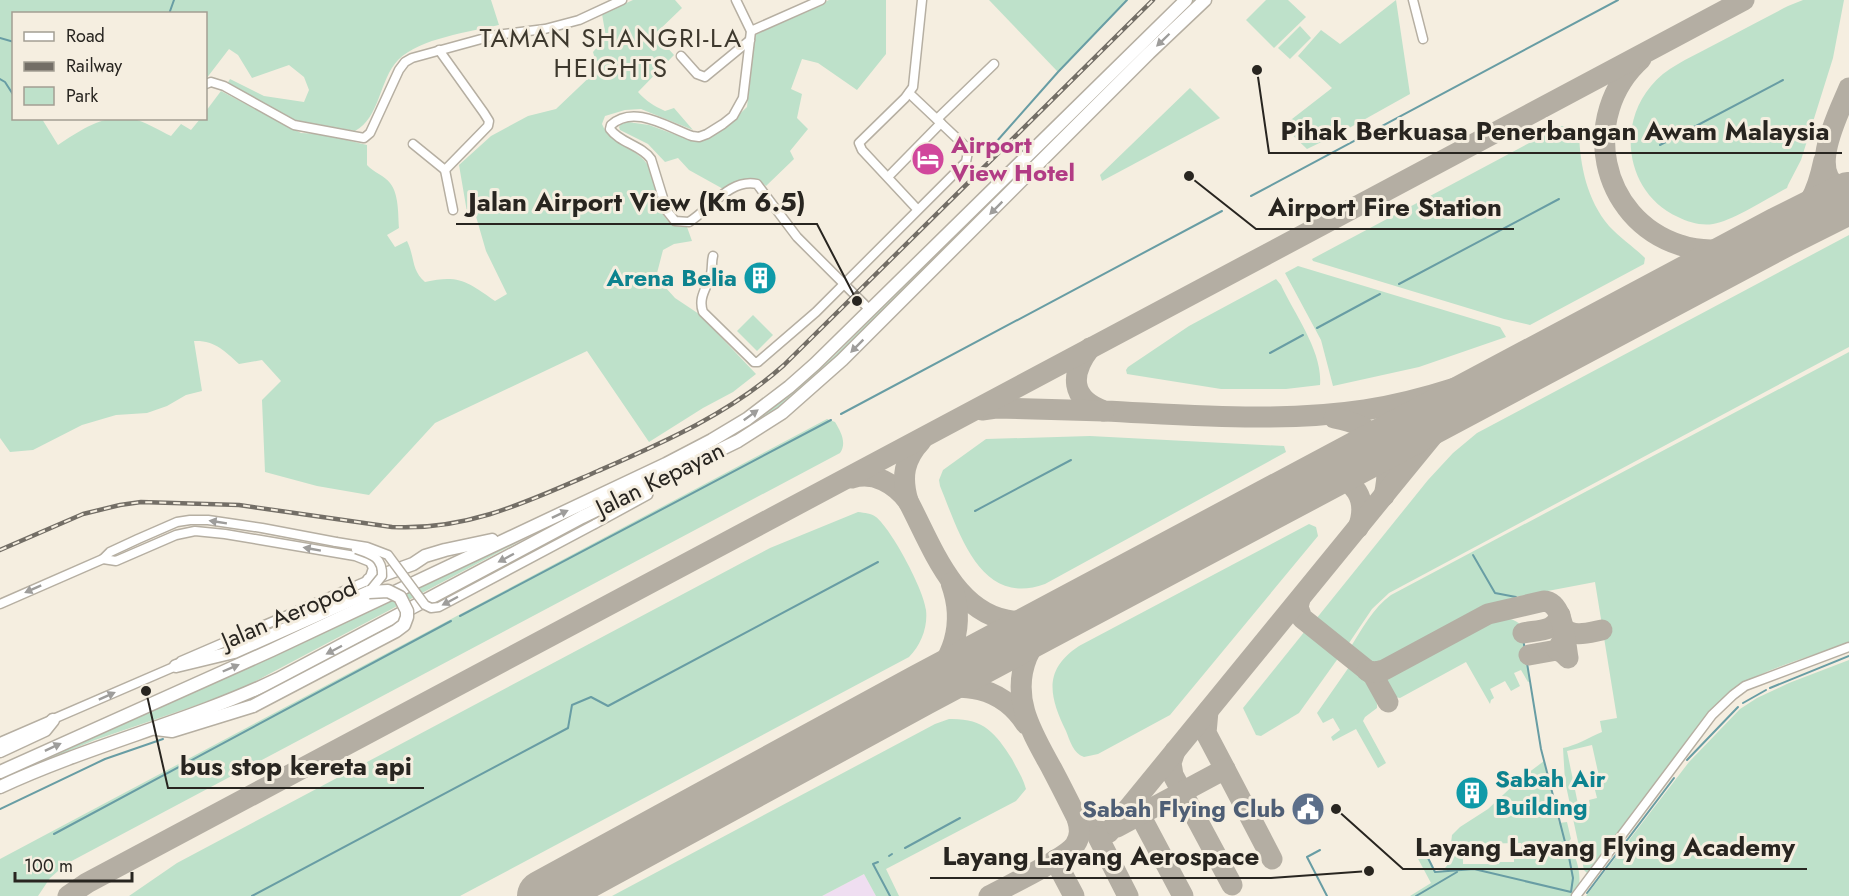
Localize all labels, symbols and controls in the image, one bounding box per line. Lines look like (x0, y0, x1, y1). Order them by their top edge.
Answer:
legend (12, 12, 207, 120)
district label: TAMAN SHANGRI-LA HEIGHTS (479, 19, 743, 87)
text: Road (66, 23, 105, 49)
one-way arrow (1156, 33, 1170, 47)
text: Railway (66, 53, 122, 79)
text: Park (66, 83, 98, 109)
callout: Pihak Berkuasa Penerbangan Awam Malaysia (1269, 109, 1842, 153)
text: Pihak Berkuasa Penerbangan Awam Malaysia (1280, 112, 1830, 150)
place label: Airport View Hotel (950, 127, 1075, 190)
hotel icon: Airport View Hotel (910, 141, 946, 177)
callout: Jalan Airport View (Km 6.5) (456, 180, 817, 224)
text: Jalan Airport View (Km 6.5) (463, 183, 806, 221)
callout: Airport Fire Station (1256, 185, 1514, 229)
text: Airport Fire Station (1267, 188, 1502, 226)
one-way arrow (989, 201, 1003, 215)
place label: Arena Belia (605, 260, 737, 295)
building icon: Arena Belia (742, 260, 778, 296)
one-way arrow (850, 338, 864, 353)
one-way arrow (743, 409, 759, 421)
street label: Jalan Kepayan (587, 432, 730, 526)
one-way arrow (551, 509, 568, 518)
one-way arrow (208, 517, 227, 526)
one-way arrow (302, 544, 321, 553)
one-way arrow (497, 553, 514, 563)
street label: Jalan Aeropod (213, 569, 362, 659)
one-way arrow (24, 584, 41, 593)
one-way arrow (442, 596, 459, 606)
one-way arrow (325, 645, 342, 655)
one-way arrow (222, 663, 240, 672)
one-way arrow (98, 692, 115, 701)
one-way arrow (44, 743, 61, 752)
callout: bus stop kereta api (168, 744, 424, 788)
text: bus stop kereta api (180, 747, 412, 785)
place label: Sabah Air Building (1495, 761, 1606, 824)
building icon: Sabah Air Building (1454, 775, 1490, 811)
place label: Sabah Flying Club (1082, 791, 1285, 826)
public building icon: Sabah Flying Club (1290, 791, 1326, 827)
callout: Layang Layang Flying Academy (1403, 825, 1807, 869)
text: Layang Layang Flying Academy (1415, 828, 1795, 866)
callout: Layang Layang Aerospace (930, 834, 1271, 878)
text: Layang Layang Aerospace (943, 837, 1260, 875)
scale bar (15, 845, 132, 883)
text: 100 m (24, 853, 73, 879)

